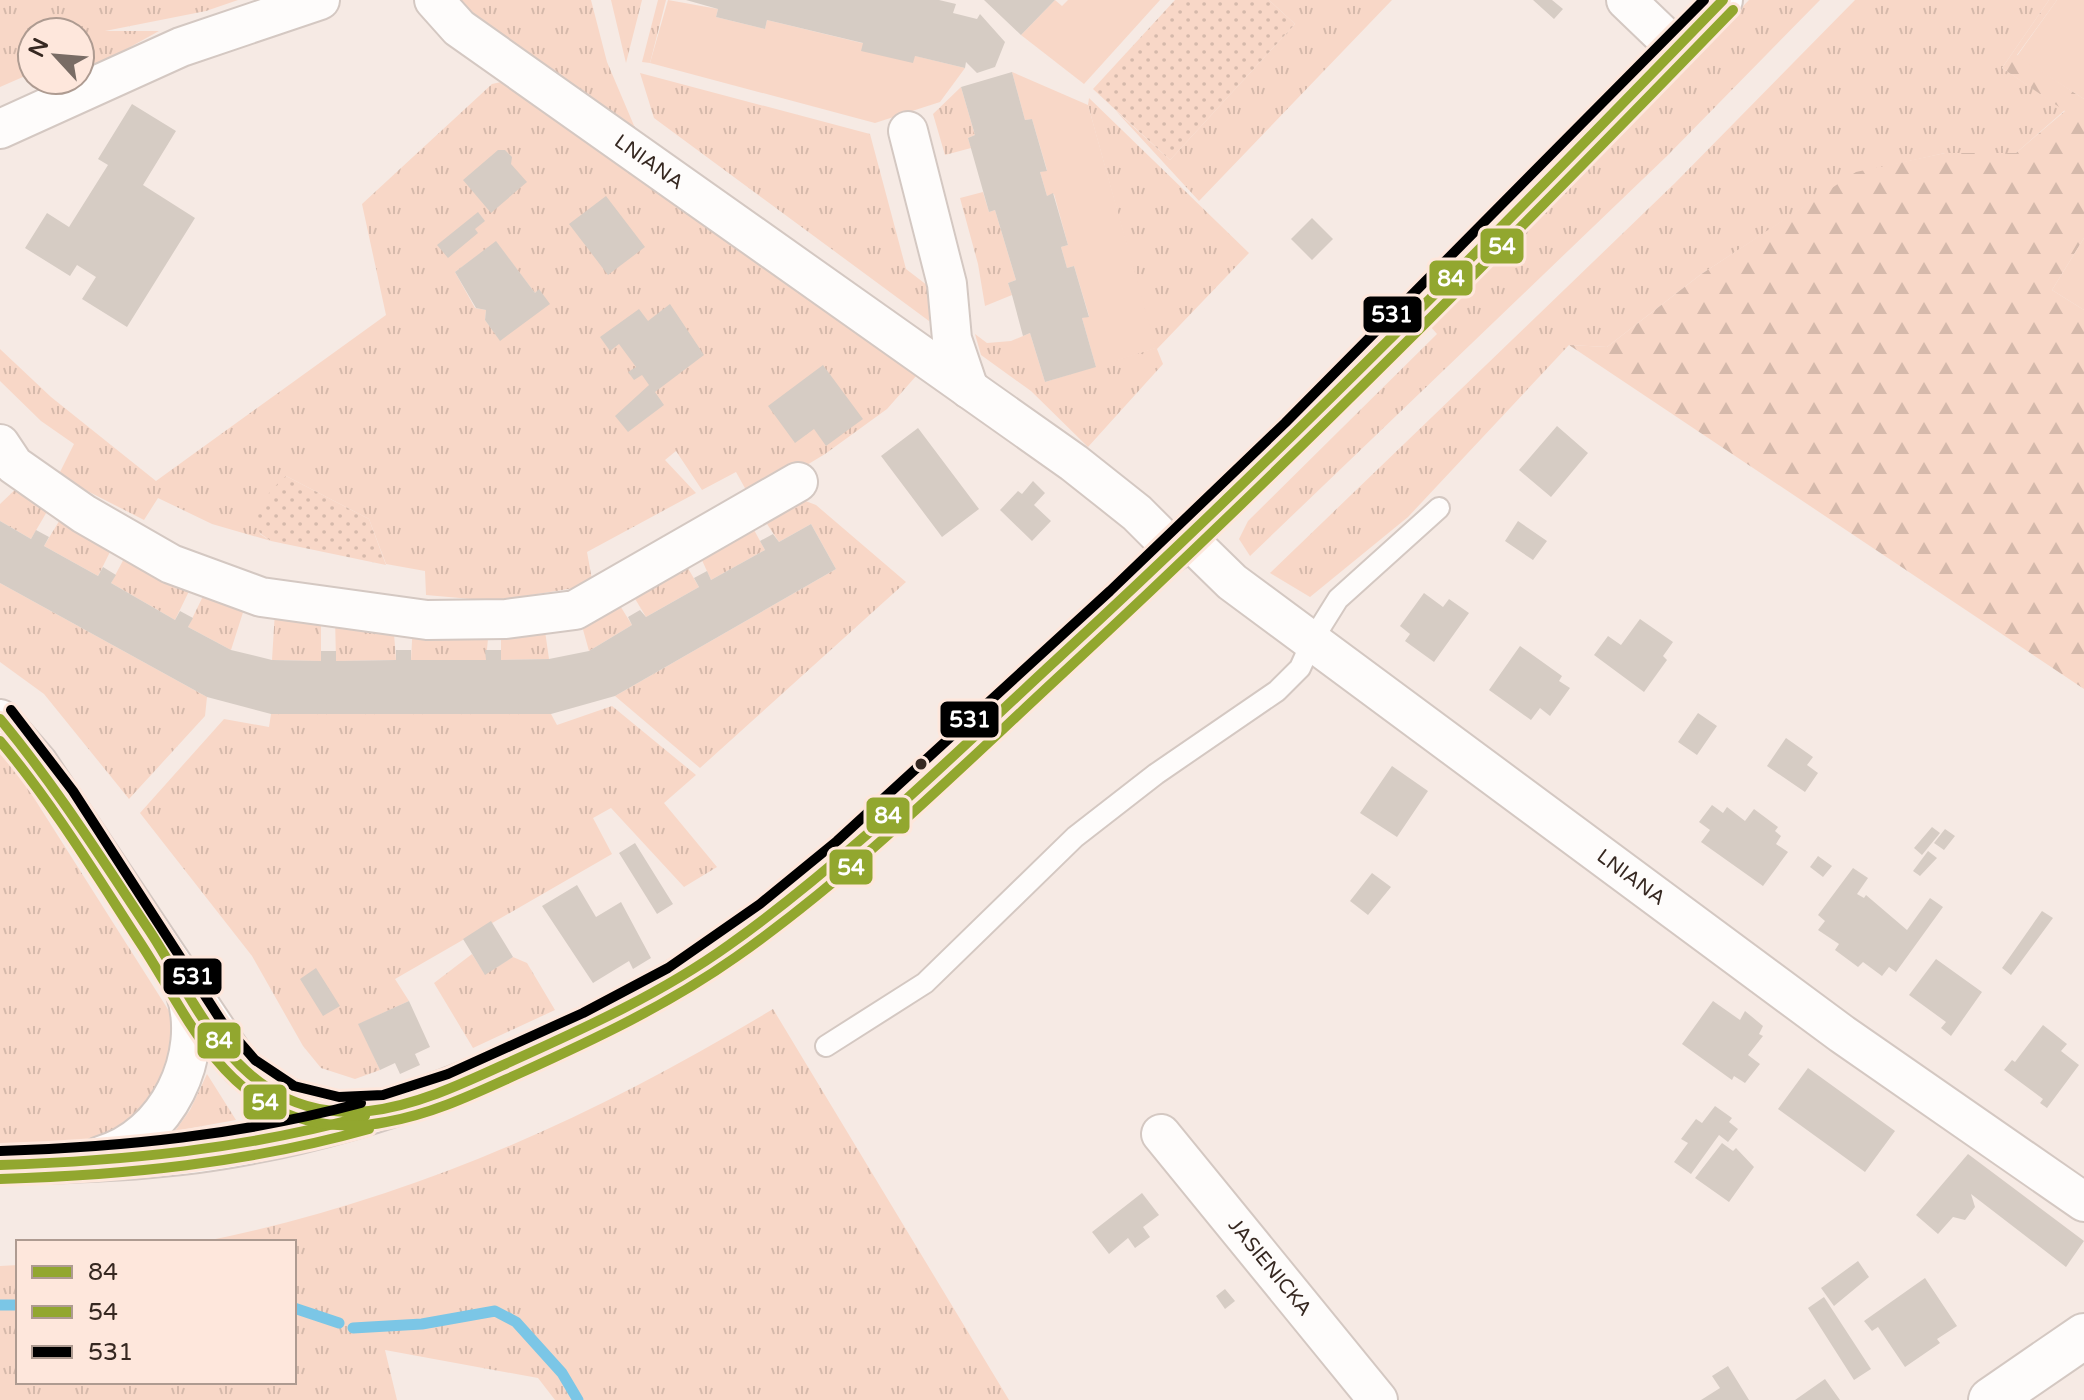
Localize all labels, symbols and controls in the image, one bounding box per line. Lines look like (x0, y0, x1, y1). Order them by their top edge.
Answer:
north arrow (16, 16, 96, 96)
text: N (23, 34, 54, 61)
street label: LNIANA (610, 130, 688, 195)
line badge: 54 (1479, 227, 1525, 265)
text: 54 (1488, 234, 1516, 260)
line badge: 84 (1428, 259, 1474, 297)
text: 84 (1437, 266, 1465, 292)
line badge: 531 (1362, 295, 1423, 334)
text: 531 (1371, 302, 1413, 328)
line badge: 531 (939, 700, 1000, 739)
text: 531 (949, 707, 991, 733)
unlabelled marker (913, 756, 929, 772)
line badge: 84 (865, 796, 911, 835)
text: 84 (874, 803, 902, 829)
street label: LNIANA (1592, 844, 1670, 911)
line badge: 54 (828, 848, 874, 886)
text: 54 (837, 855, 865, 881)
line badge: 531 (162, 957, 223, 996)
text: 531 (172, 964, 214, 990)
line badge: 84 (196, 1021, 242, 1060)
text: 84 (205, 1028, 233, 1054)
line badge: 54 (242, 1083, 288, 1121)
text: 54 (251, 1090, 279, 1116)
street label: JASIENICKA (1223, 1214, 1317, 1321)
legend (16, 1240, 296, 1384)
text: 84 (88, 1258, 118, 1287)
text: 54 (88, 1298, 118, 1327)
text: 531 (88, 1338, 133, 1367)

